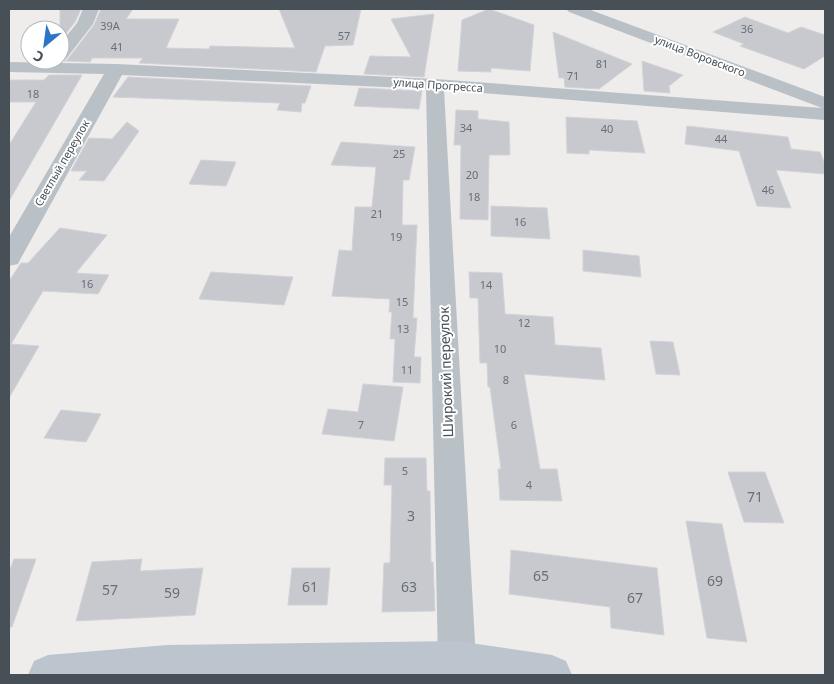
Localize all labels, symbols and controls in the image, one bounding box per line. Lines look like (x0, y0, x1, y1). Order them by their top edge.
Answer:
house number: 39А (100, 18, 121, 33)
north arrow (20, 20, 70, 70)
house number: 36 (741, 21, 753, 36)
house number: 57 (338, 28, 350, 43)
street label: улица Воровского (653, 31, 748, 80)
house number: 41 (111, 39, 123, 54)
text: С (30, 46, 47, 67)
house number: 81 (596, 56, 608, 71)
house number: 71 (567, 68, 579, 83)
street label: улица Прогресса (393, 74, 483, 95)
house number: 18 (27, 86, 39, 101)
street label: Светлый переулок (31, 117, 93, 209)
house number: 34 (460, 120, 473, 135)
house number: 40 (601, 121, 613, 136)
house number: 44 (715, 131, 728, 146)
house number: 25 (393, 146, 405, 161)
house number: 20 (466, 167, 478, 182)
house number: 46 (762, 182, 774, 197)
house number: 18 (468, 189, 480, 204)
house number: 21 (371, 206, 383, 221)
house number: 16 (514, 214, 526, 229)
house number: 19 (390, 229, 402, 244)
house number: 16 (81, 276, 93, 291)
house number: 14 (480, 277, 493, 292)
house number: 15 (396, 294, 408, 309)
street label: Широкий переулок (434, 306, 457, 438)
house number: 12 (518, 315, 530, 330)
house number: 13 (397, 321, 409, 336)
house number: 10 (494, 341, 506, 356)
house number: 11 (401, 362, 413, 377)
house number: 8 (503, 372, 509, 387)
house number: 7 (358, 417, 364, 432)
house number: 6 (511, 417, 517, 432)
house number: 5 (402, 463, 408, 478)
house number: 4 (526, 477, 533, 492)
house number: 71 (747, 487, 763, 506)
house number: 3 (407, 506, 415, 525)
house number: 65 (533, 566, 549, 585)
house number: 69 (707, 571, 723, 590)
house number: 61 (302, 577, 318, 596)
house number: 63 (401, 577, 417, 596)
house number: 57 (102, 580, 118, 599)
house number: 59 (164, 583, 180, 602)
house number: 67 (627, 588, 643, 607)

